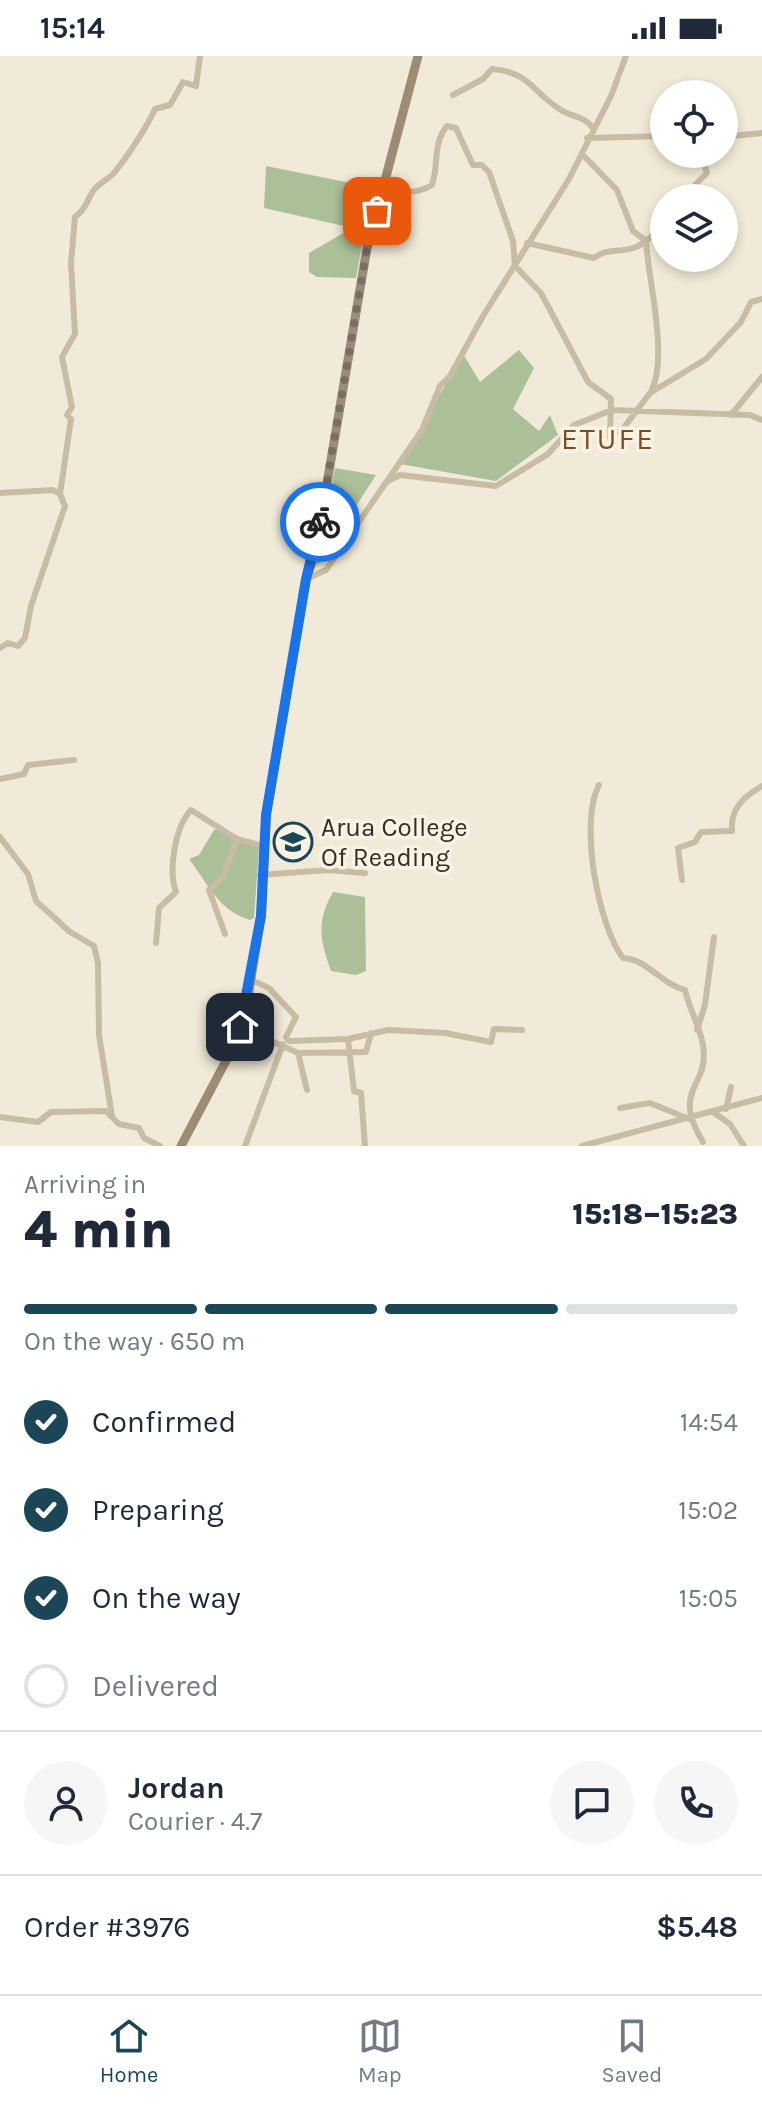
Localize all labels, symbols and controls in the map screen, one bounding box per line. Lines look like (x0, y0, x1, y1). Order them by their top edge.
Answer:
text: 15:14 (40, 10, 105, 46)
map controls (650, 80, 738, 272)
button: locate (650, 80, 738, 168)
pin (343, 177, 411, 245)
button: layers (650, 184, 738, 272)
icon: bag (355, 189, 399, 233)
district label: ETUFE (561, 421, 655, 457)
courier (280, 482, 360, 562)
icon: bike (298, 500, 342, 544)
place label: Arua College Of Reading (321, 812, 468, 873)
school or university icon: Arua College Of Reading (272, 821, 314, 863)
pin (206, 993, 274, 1061)
icon: home (218, 1005, 262, 1049)
text: Arriving in (24, 1169, 146, 1200)
text: 15:18–15:23 (572, 1196, 738, 1232)
text: 4 min (24, 1199, 173, 1260)
text: On the way · 650 m (24, 1326, 245, 1357)
icon: check (24, 1400, 68, 1444)
text: Confirmed (92, 1404, 236, 1440)
text: 14:54 (680, 1407, 738, 1438)
icon: check (24, 1488, 68, 1532)
text: Preparing (92, 1492, 224, 1528)
text: 15:02 (678, 1495, 738, 1526)
icon: check (24, 1576, 68, 1620)
text: On the way (92, 1580, 241, 1616)
text: 15:05 (679, 1583, 738, 1614)
text: Delivered (92, 1668, 219, 1704)
button: person (24, 1761, 108, 1845)
button: chat (550, 1761, 634, 1845)
button: phone (654, 1761, 738, 1845)
text: Jordan (128, 1770, 225, 1806)
text: Courier · 4.7 (128, 1806, 262, 1837)
text: Order #3976 (24, 1909, 191, 1945)
text: $5.48 (656, 1909, 738, 1945)
tab: Home (100, 2014, 158, 2088)
tab: Map (358, 2014, 402, 2088)
tab: Saved (601, 2014, 662, 2088)

